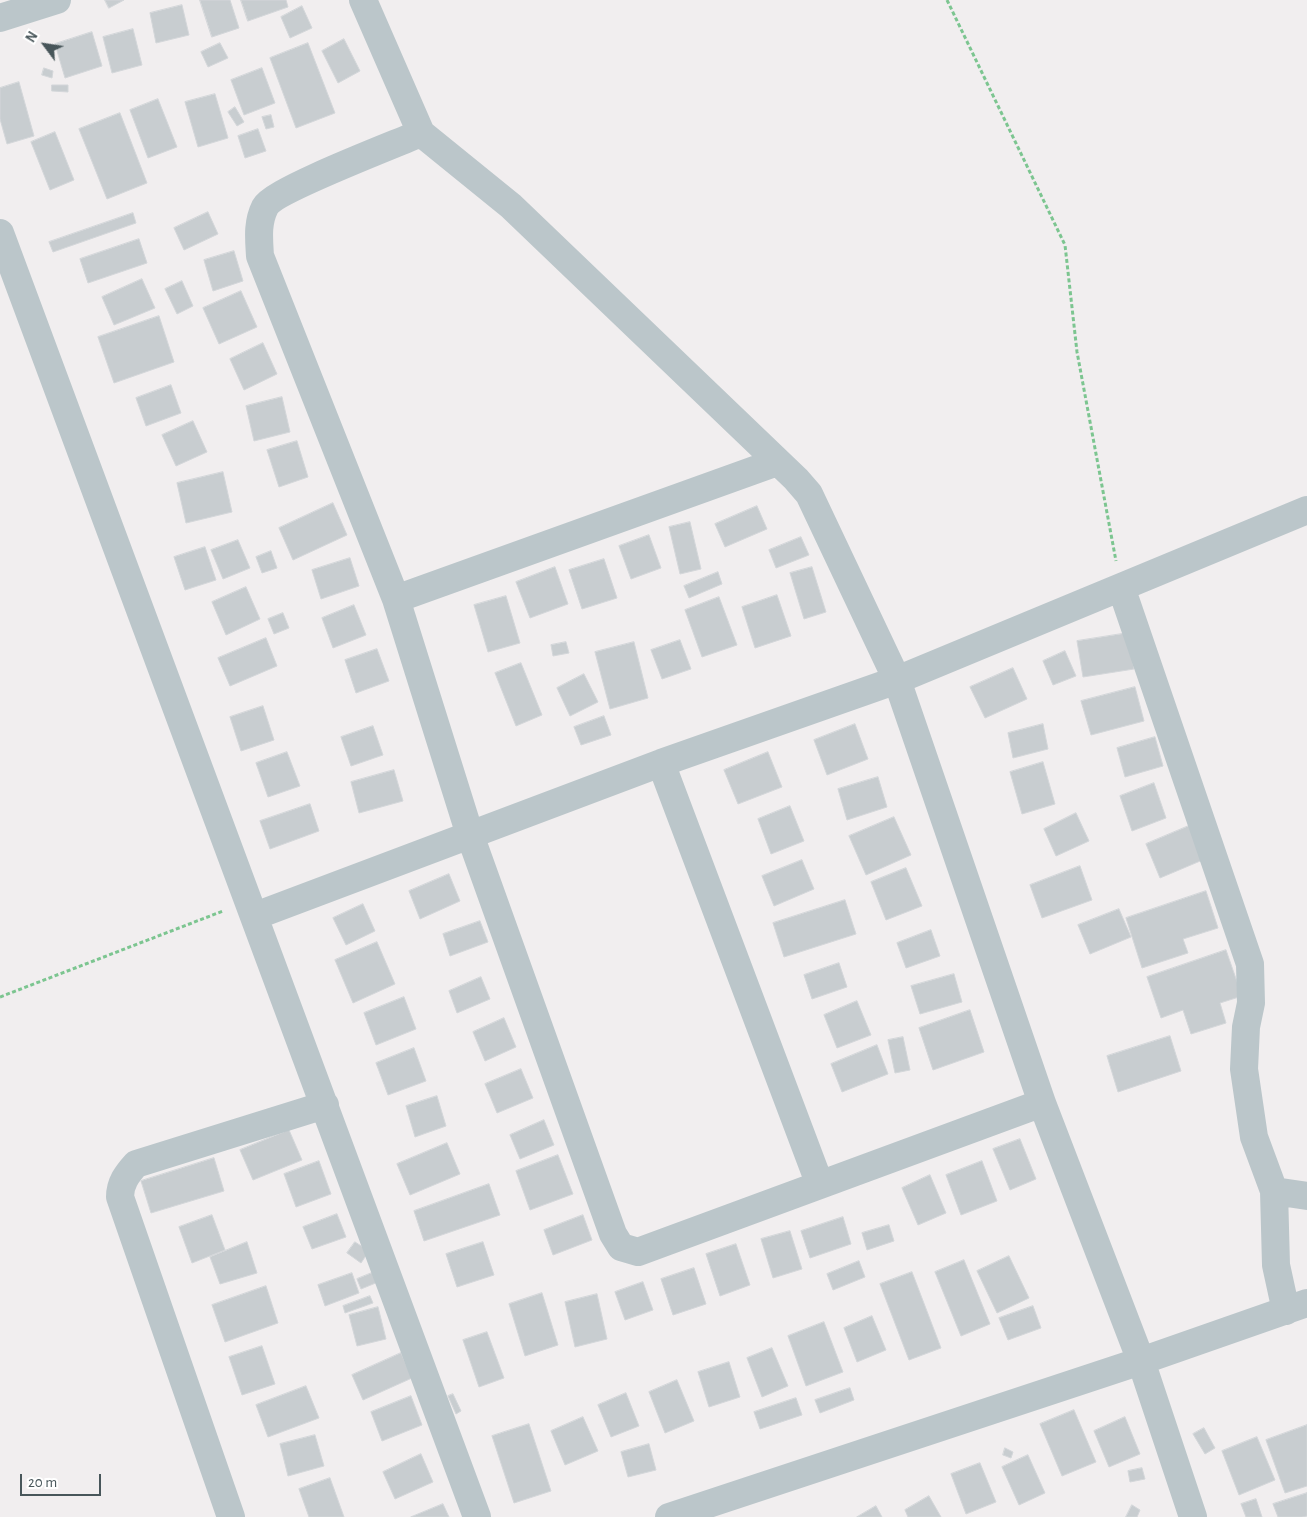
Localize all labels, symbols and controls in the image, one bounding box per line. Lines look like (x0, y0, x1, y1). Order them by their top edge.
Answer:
north arrow (20, 20, 70, 70)
text: N (24, 30, 41, 45)
scale bar (22, 1464, 104, 1496)
text: 20 m (28, 1475, 57, 1490)

